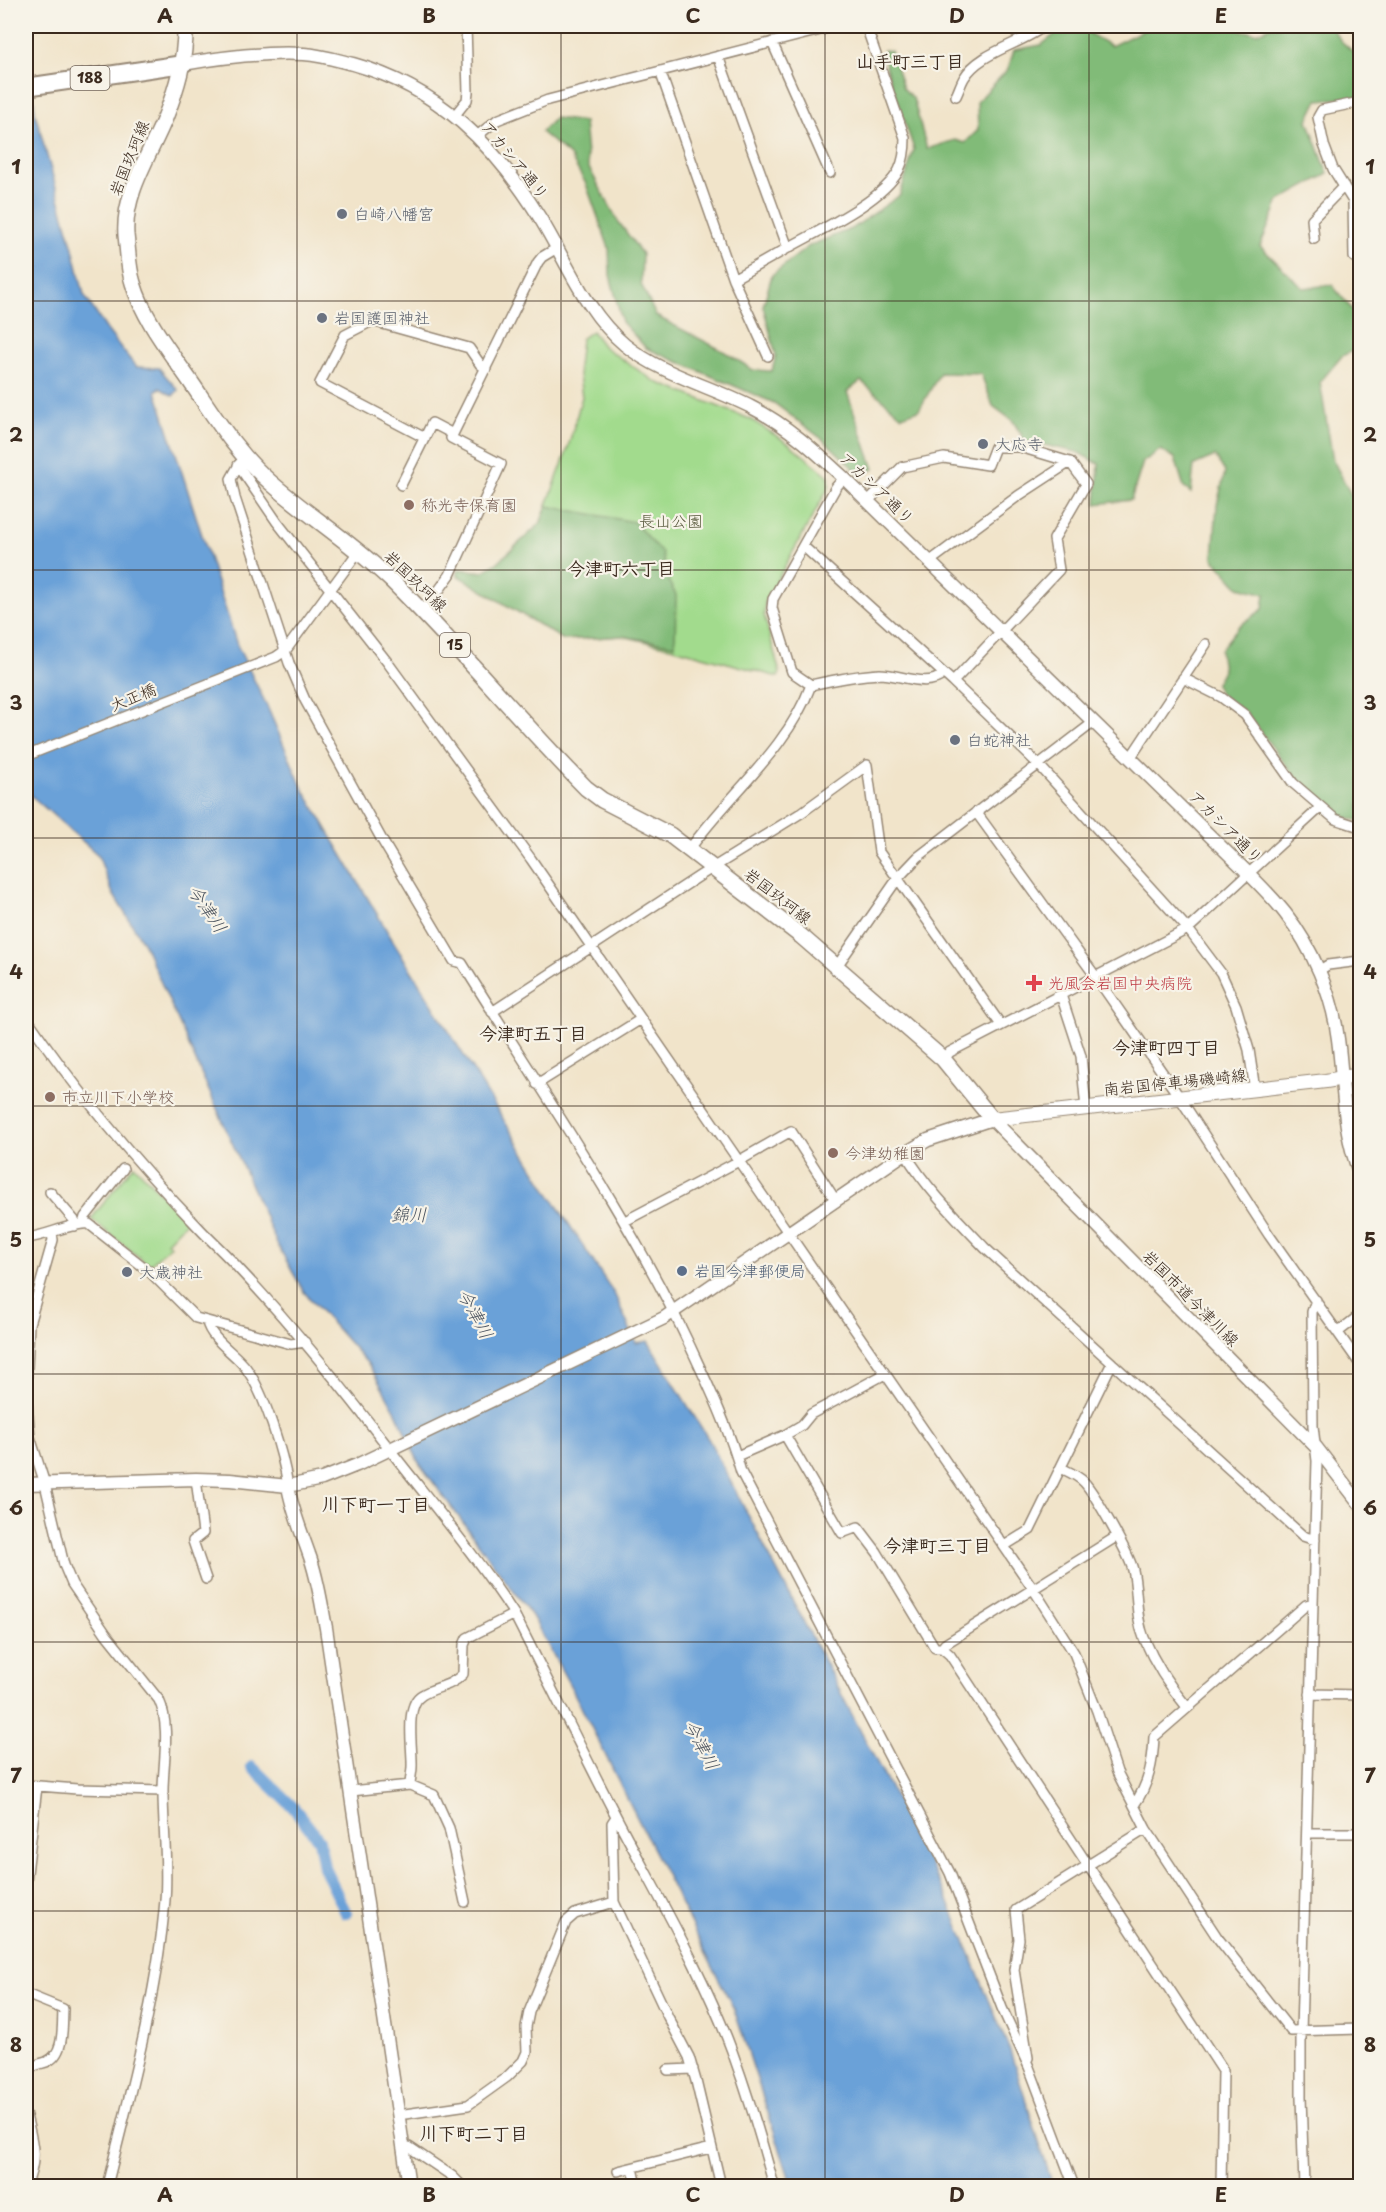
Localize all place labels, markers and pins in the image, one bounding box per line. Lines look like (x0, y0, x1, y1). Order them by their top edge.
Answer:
place label: 白崎八幡宮 (354, 201, 434, 225)
marker: 白崎八幡宮 (335, 207, 349, 221)
place label: 岩国護国神社 (334, 305, 430, 329)
marker: 岩国護国神社 (315, 311, 329, 325)
place label: 大応寺 (995, 431, 1043, 455)
marker: 大応寺 (976, 437, 990, 451)
place label: 称光寺保育園 (421, 492, 517, 516)
marker: 称光寺保育園 (402, 498, 416, 512)
place label: 白蛇神社 (967, 727, 1031, 751)
marker: 白蛇神社 (948, 733, 962, 747)
place label: 光風会岩国中央病院 (1048, 970, 1192, 994)
marker: 光風会岩国中央病院 (1025, 974, 1043, 992)
place label: 市立川下小学校 (62, 1084, 174, 1108)
marker: 市立川下小学校 (43, 1090, 57, 1104)
place label: 今津幼稚園 (845, 1140, 925, 1164)
marker: 今津幼稚園 (826, 1146, 840, 1160)
place label: 岩国今津郵便局 (694, 1258, 806, 1282)
place label: 大歳神社 (139, 1259, 203, 1283)
marker: 岩国今津郵便局 (675, 1264, 689, 1278)
marker: 大歳神社 (120, 1265, 134, 1279)

